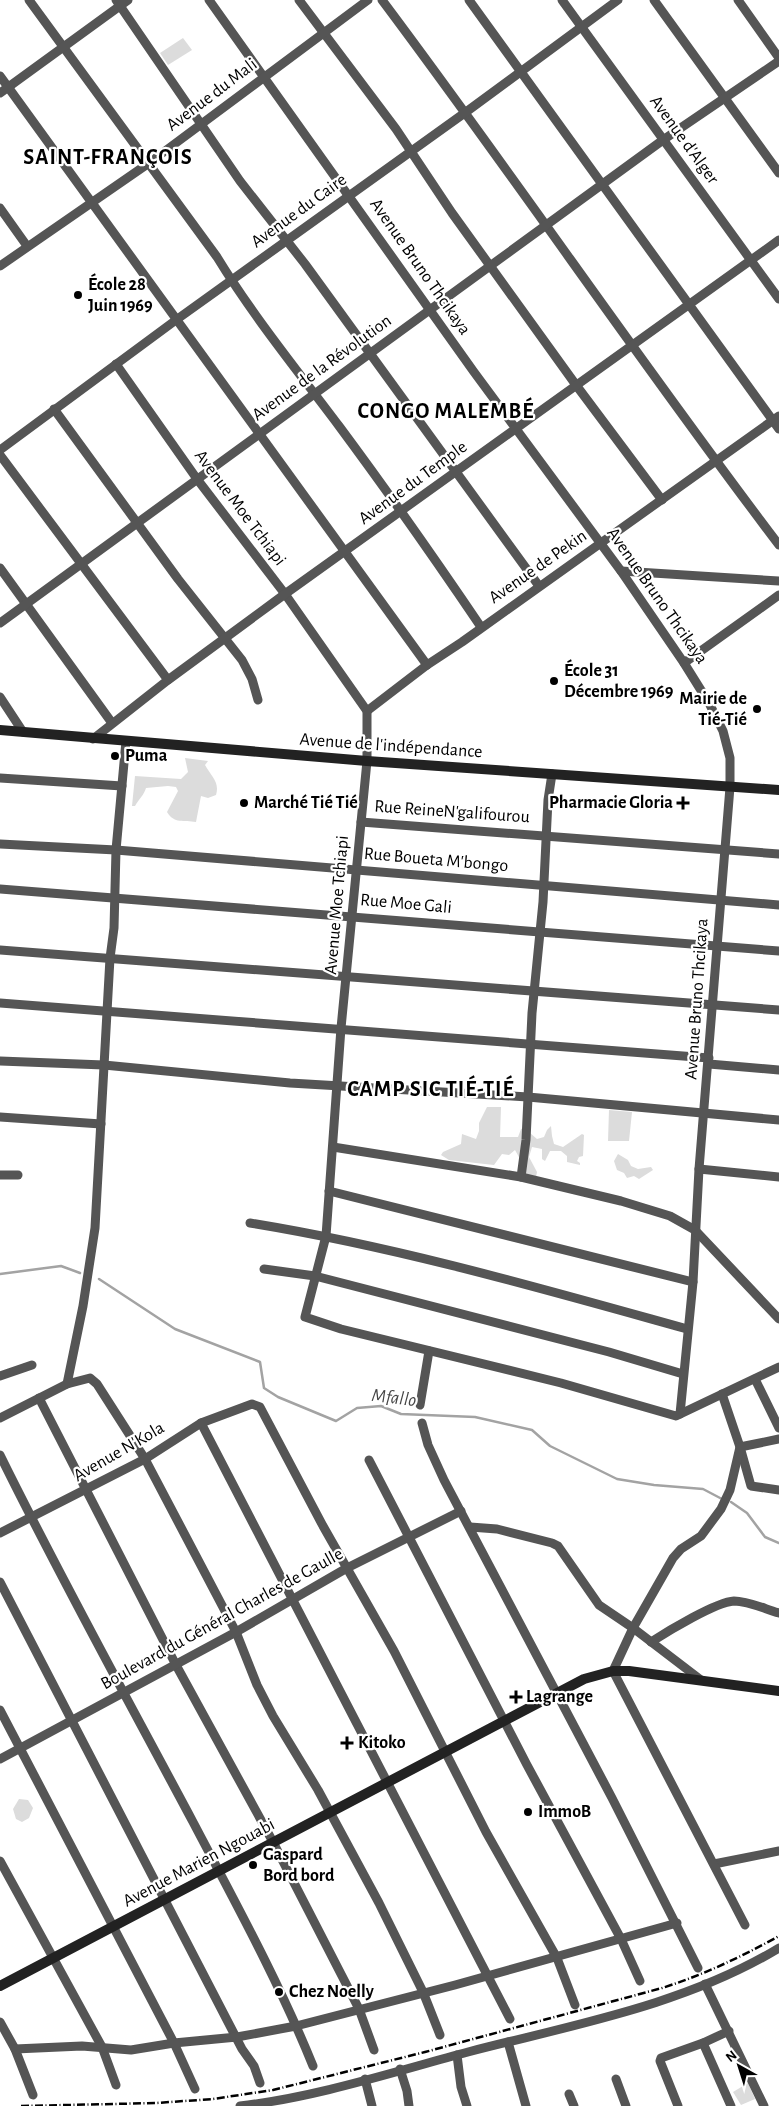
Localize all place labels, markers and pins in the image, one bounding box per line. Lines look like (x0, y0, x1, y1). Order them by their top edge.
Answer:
place label: École 28 Juin 1969 (88, 273, 153, 315)
marker: École 28 Juin 1969 (72, 289, 84, 301)
place label: École 31 Décembre 1969 (564, 659, 674, 701)
marker: École 31 Décembre 1969 (548, 675, 560, 687)
place label: Mairie de Tié-Tié (679, 690, 747, 729)
marker: Mairie de Tié-Tié (751, 703, 763, 715)
place label: Puma (125, 747, 168, 765)
marker: Puma (109, 750, 121, 762)
place label: Marché Tié Tié (254, 794, 358, 812)
place label: Pharmacie Gloria (549, 794, 673, 812)
marker: Marché Tié Tié (238, 797, 250, 809)
marker: Pharmacie Gloria (677, 797, 689, 809)
place label: Lagrange (526, 1688, 593, 1706)
marker: Lagrange (510, 1691, 522, 1703)
place label: Kitoko (358, 1734, 406, 1752)
marker: Kitoko (340, 1736, 354, 1750)
place label: ImmoB (538, 1803, 591, 1821)
marker: ImmoB (522, 1806, 534, 1818)
place label: Gaspard Bord bord (263, 1846, 335, 1885)
marker: Gaspard Bord bord (247, 1859, 259, 1871)
place label: Chez Noelly (289, 1983, 375, 2001)
marker: Chez Noelly (273, 1986, 285, 1998)

